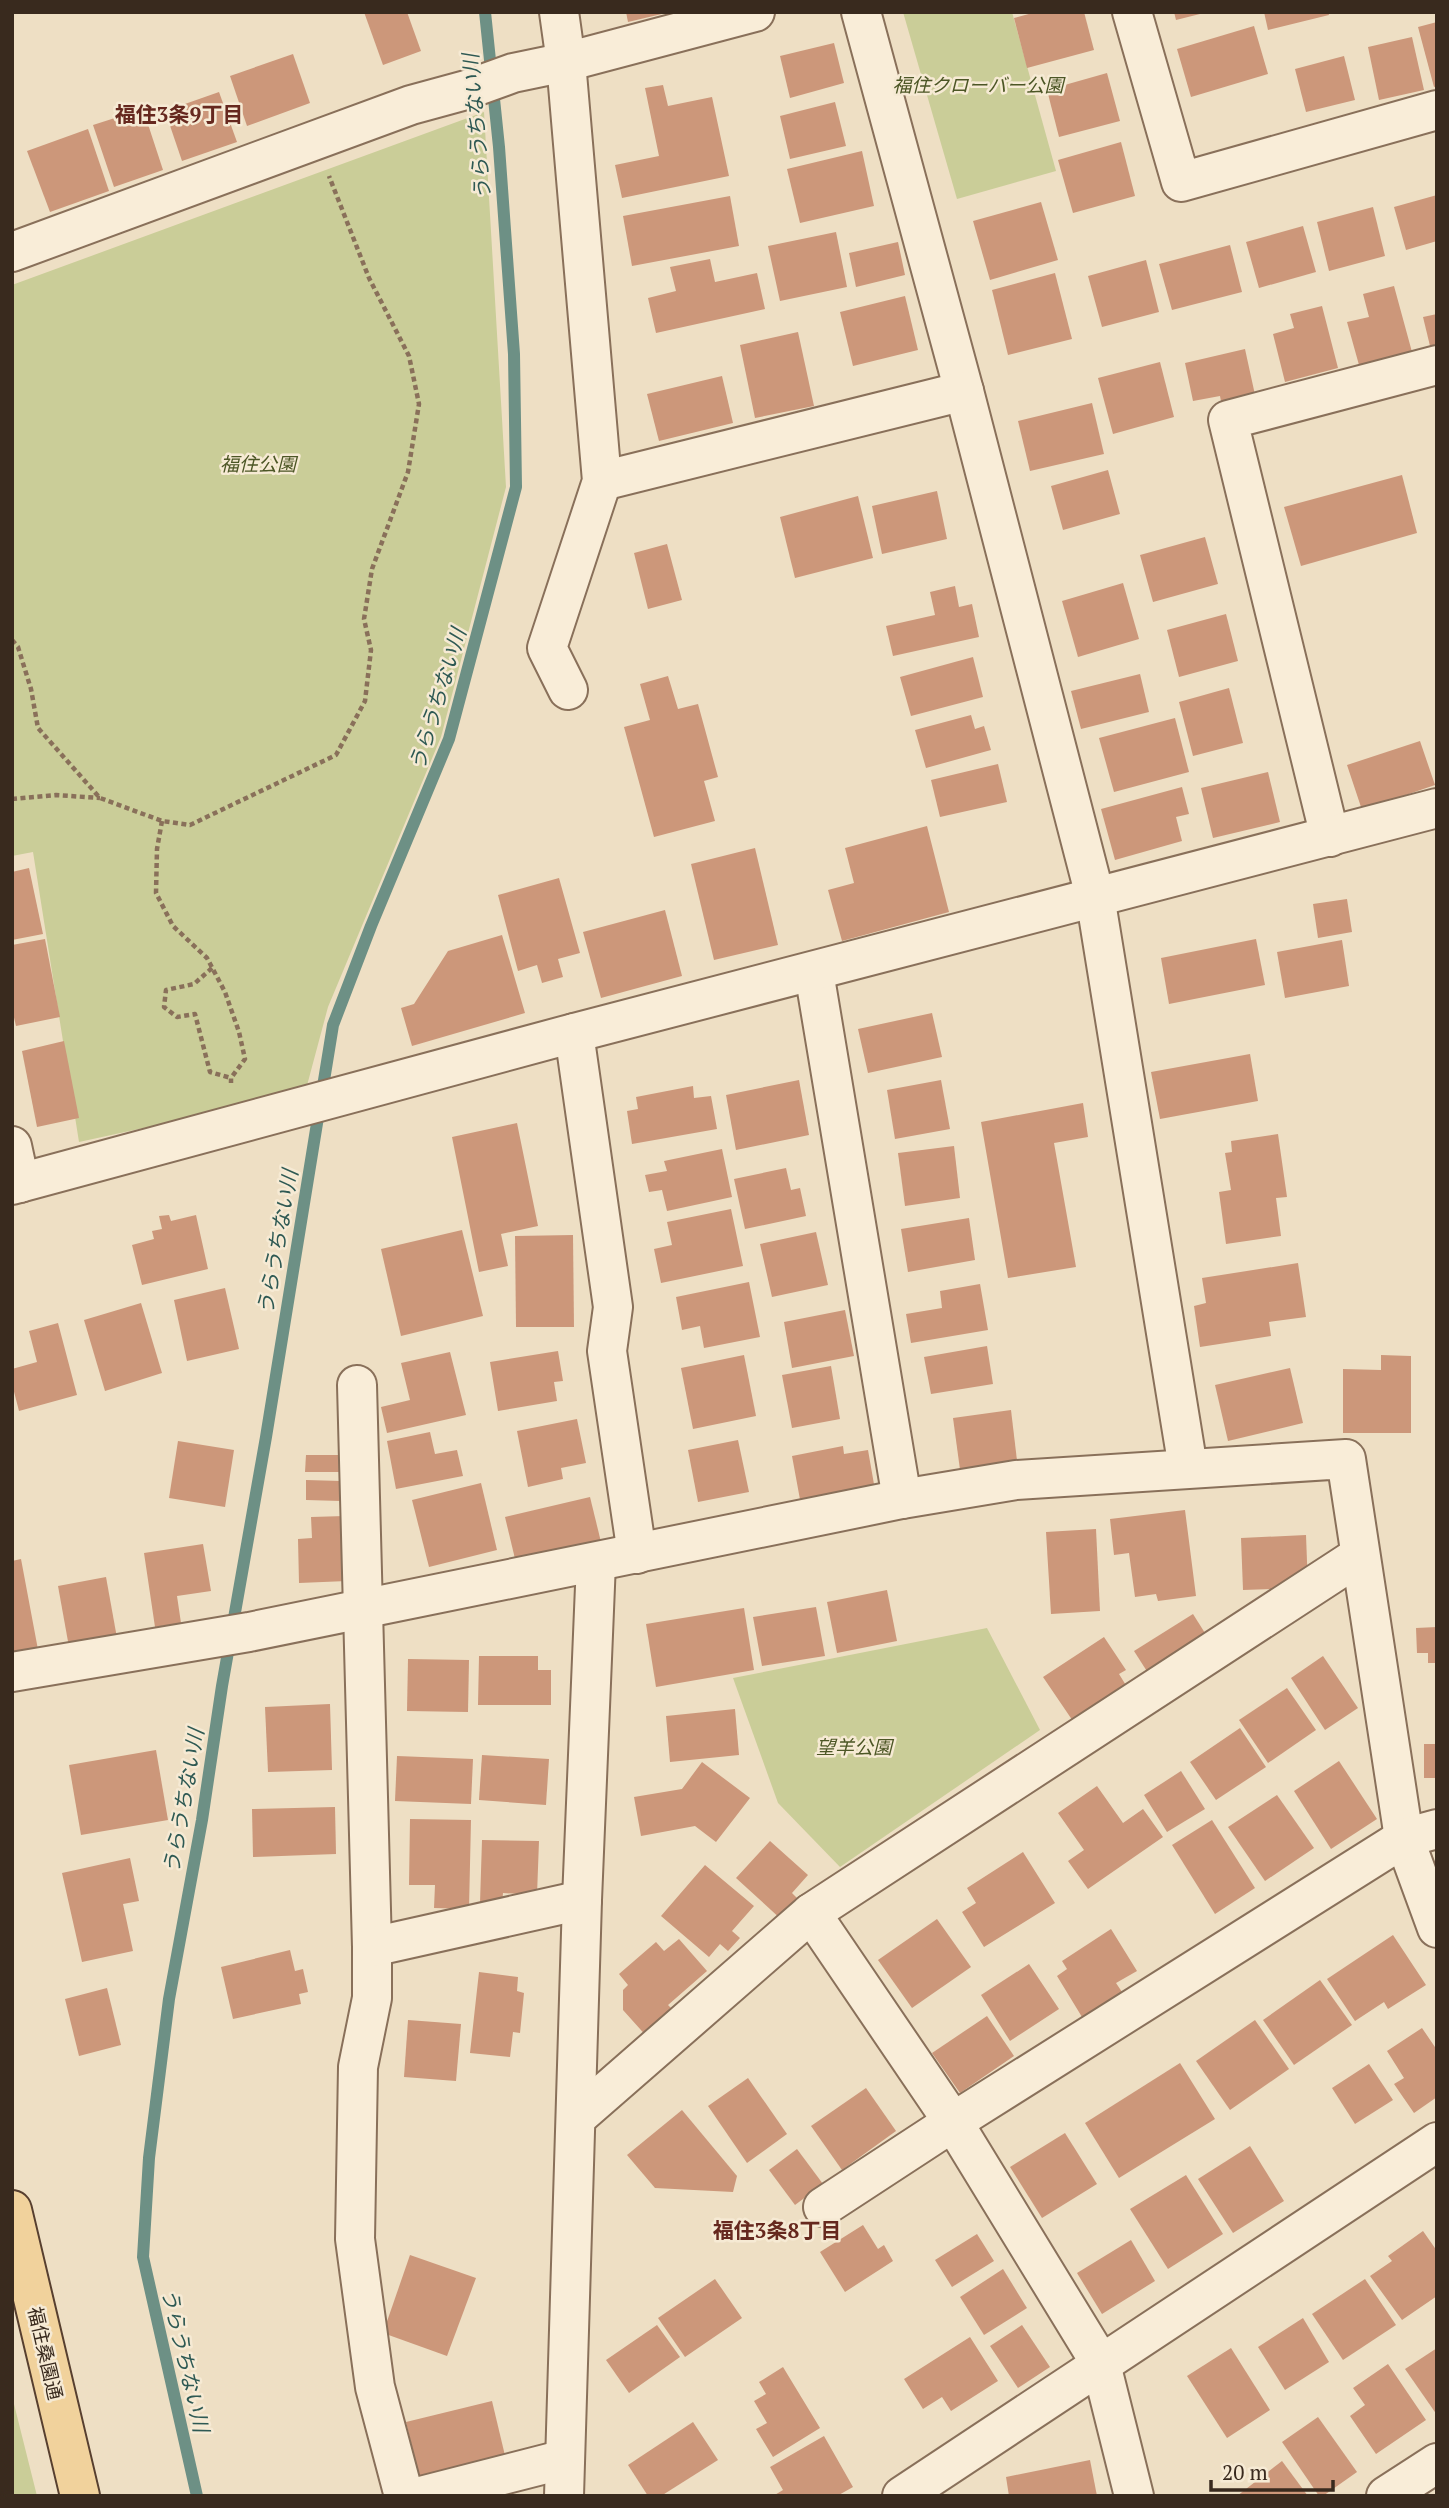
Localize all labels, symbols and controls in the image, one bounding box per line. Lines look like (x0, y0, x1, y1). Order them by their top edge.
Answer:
water label: うらうちない川 (455, 51, 496, 201)
park label: 福住クローバー公園 (893, 72, 1066, 97)
district label: 福住3条9丁目 (115, 100, 243, 128)
park label: 福住公園 (220, 451, 299, 476)
water label: うらうちない川 (402, 623, 472, 773)
water label: うらうちない川 (250, 1165, 304, 1317)
water label: うらうちない川 (156, 1724, 210, 1876)
park label: 望羊公園 (816, 1734, 895, 1759)
district label: 福住3条8丁目 (713, 2216, 841, 2244)
water label: うらうちない川 (156, 2285, 217, 2437)
street label: 福住桑園通 (23, 2304, 69, 2402)
scale bar (1211, 2448, 1334, 2492)
text: 20 m (1222, 2458, 1268, 2486)

